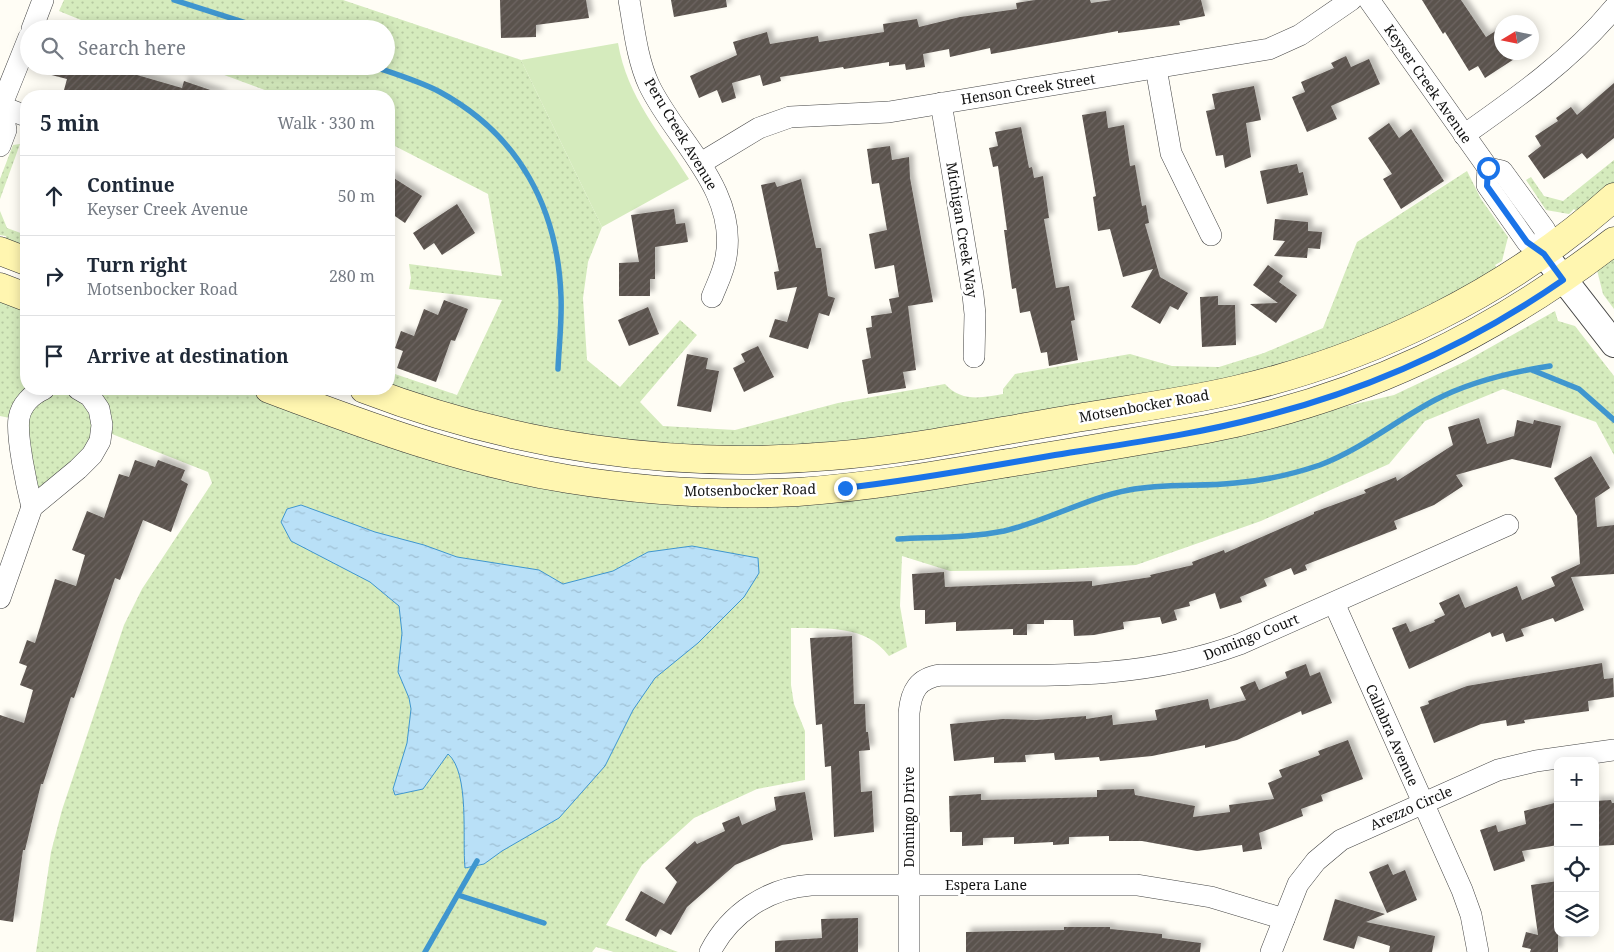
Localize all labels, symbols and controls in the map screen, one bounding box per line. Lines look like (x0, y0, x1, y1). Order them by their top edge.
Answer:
north arrow (1494, 15, 1539, 60)
search box (20, 20, 395, 75)
street label: Keyser Creek Avenue (1380, 21, 1477, 147)
icon: search (38, 34, 66, 62)
text: Search here (78, 35, 186, 61)
street label: Henson Creek Street (959, 68, 1097, 109)
street label: Peru Creek Avenue (641, 74, 722, 193)
text: 5 min (40, 109, 99, 137)
text: Walk · 330 m (278, 112, 375, 134)
route start (1477, 157, 1500, 180)
street label: Michigan Creek Way (942, 161, 983, 299)
text: Continue (87, 172, 175, 198)
icon: ahead (40, 182, 68, 210)
text: 50 m (338, 185, 375, 207)
text: Keyser Creek Avenue (87, 198, 248, 220)
text: Turn right (87, 252, 187, 278)
icon: right (40, 262, 68, 290)
text: 280 m (329, 265, 375, 287)
text: Motsenbocker Road (87, 278, 238, 300)
icon: arrive (40, 342, 68, 370)
text: Arrive at destination (87, 343, 289, 369)
street label: Motsenbocker Road (1077, 385, 1211, 426)
route end (834, 477, 857, 500)
street label: Motsenbocker Road (684, 479, 816, 500)
street label: Domingo Court (1200, 609, 1301, 664)
street label: Callabra Avenue (1362, 681, 1423, 789)
map controls (1554, 757, 1599, 937)
button: + (1554, 757, 1599, 802)
street label: Domingo Drive (899, 766, 918, 868)
street label: Arezzo Circle (1367, 781, 1455, 834)
button: − (1554, 802, 1599, 847)
button: locate (1554, 847, 1599, 892)
street label: Espera Lane (945, 875, 1027, 894)
button: layers (1554, 892, 1599, 937)

